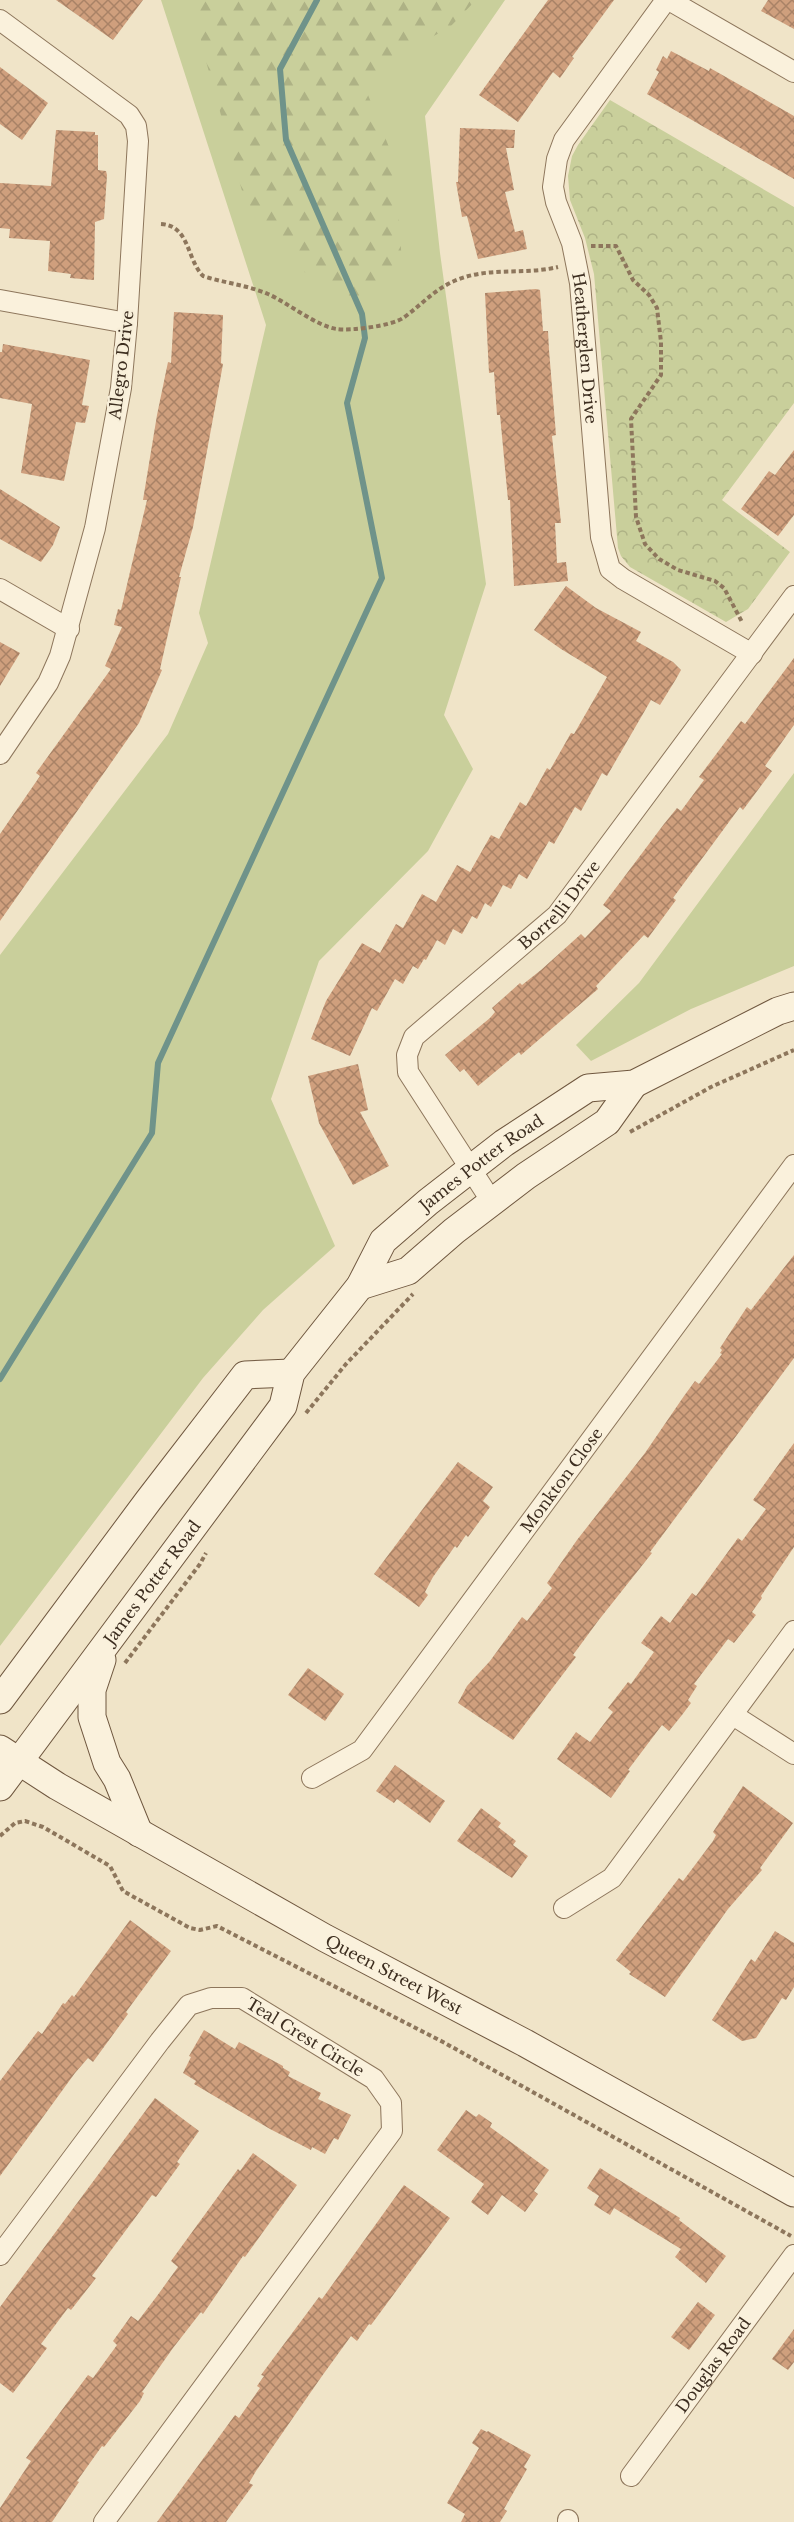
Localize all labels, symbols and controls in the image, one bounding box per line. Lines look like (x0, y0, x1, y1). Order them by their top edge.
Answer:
street label: Heatherglen Drive (568, 271, 602, 424)
street label: Allegro Drive (104, 309, 138, 422)
street label: Borrelli Drive (514, 856, 604, 954)
street label: James Potter Road (414, 1110, 547, 1216)
street label: Monkton Close (516, 1424, 607, 1536)
street label: James Potter Road (98, 1516, 205, 1650)
street label: Queen Street West (322, 1930, 466, 2018)
street label: Teal Crest Circle (243, 1993, 368, 2081)
street label: Douglas Road (671, 2313, 755, 2417)

